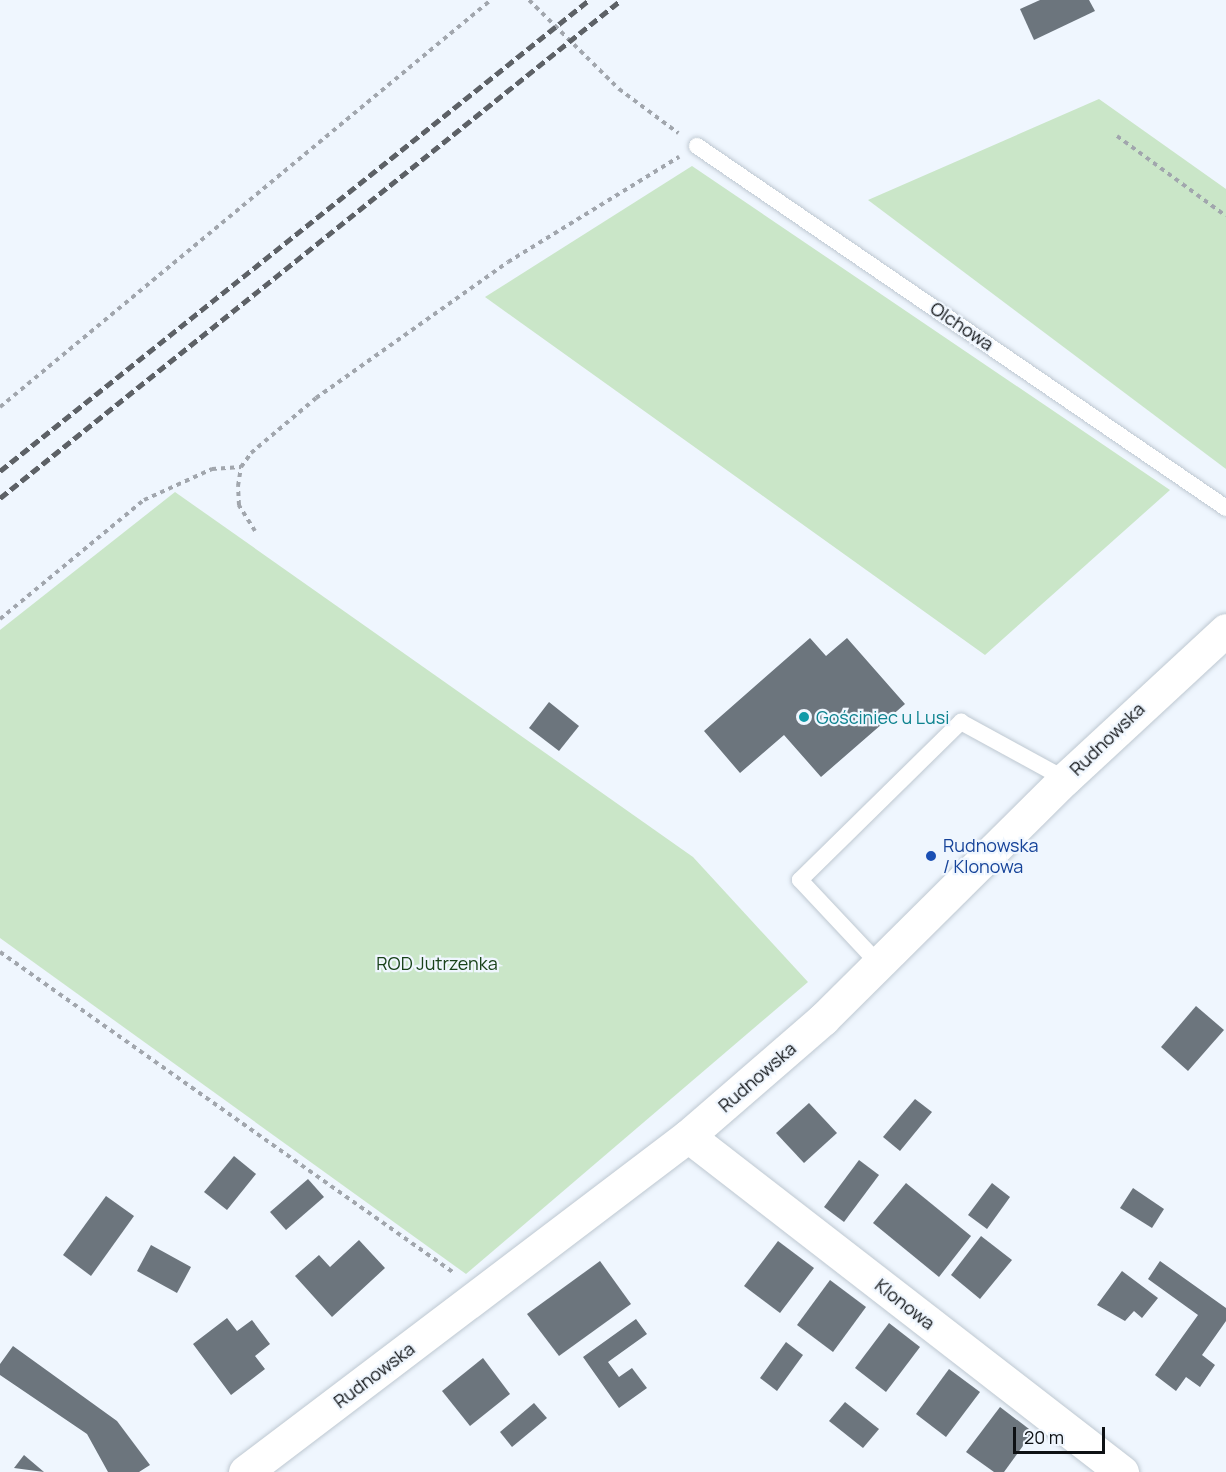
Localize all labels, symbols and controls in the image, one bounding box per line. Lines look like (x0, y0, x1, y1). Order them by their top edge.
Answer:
street label: Olchowa (926, 297, 998, 355)
street label: Rudnowska (1065, 698, 1149, 780)
place label: Gościniec u Lusi (816, 706, 949, 728)
marker: Gościniec u Lusi (797, 710, 811, 724)
place label: Rudnowska / Klonowa (943, 835, 1038, 878)
marker: Rudnowska / Klonowa (924, 849, 938, 863)
park label: ROD Jutrzenka (376, 952, 498, 974)
street label: Rudnowska (714, 1038, 800, 1116)
street label: Klonowa (871, 1274, 939, 1334)
street label: Rudnowska (329, 1338, 419, 1412)
scale bar (1016, 1415, 1108, 1453)
text: 20 m (1024, 1425, 1064, 1449)

